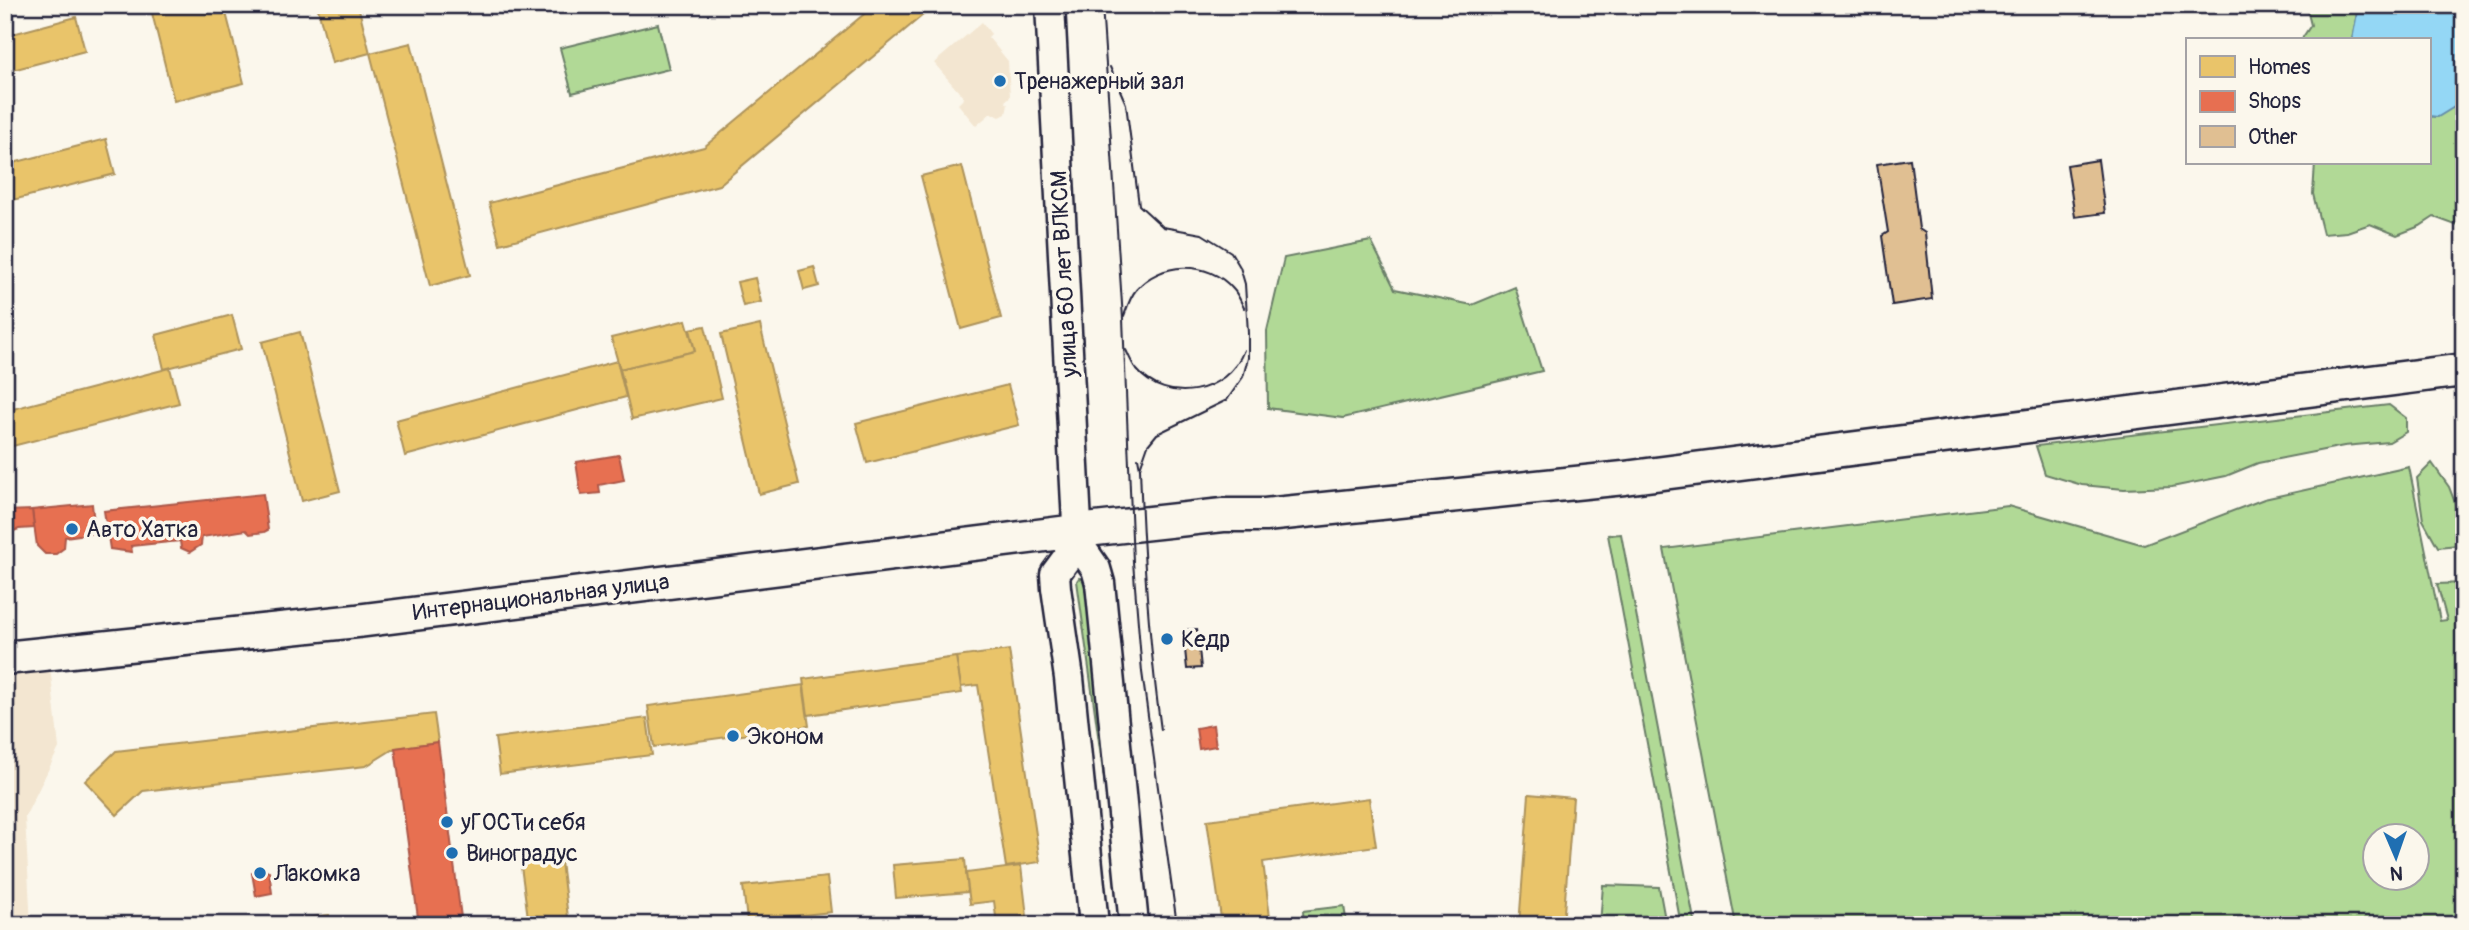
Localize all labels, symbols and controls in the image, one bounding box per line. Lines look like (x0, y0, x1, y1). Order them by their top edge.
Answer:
legend (2186, 38, 2430, 164)
text: Homes (2248, 54, 2311, 81)
place label: Тренажерный зал (1014, 67, 1184, 96)
marker: Тренажерный зал (992, 73, 1008, 89)
text: Shops (2248, 88, 2301, 115)
text: Other (2248, 124, 2298, 151)
street label: улица 60 лет ВЛКСМ (1044, 170, 1084, 379)
place label: Авто Хатка (86, 515, 198, 544)
marker: Авто Хатка (64, 521, 80, 537)
street label: Интернациональная улица (411, 567, 671, 627)
place label: Кедр (1181, 625, 1230, 654)
marker: Кедр (1159, 631, 1175, 647)
place label: Эконом (747, 722, 824, 751)
marker: Эконом (725, 728, 741, 744)
place label: уГОСТи себя (460, 808, 586, 837)
marker: уГОСТи себя (439, 814, 455, 830)
north arrow (2360, 822, 2430, 892)
place label: Виноградус (466, 839, 578, 868)
marker: Виноградус (444, 845, 460, 861)
place label: Лакомка (273, 859, 360, 888)
text: N (2390, 861, 2403, 885)
marker: Лакомка (252, 865, 268, 881)

